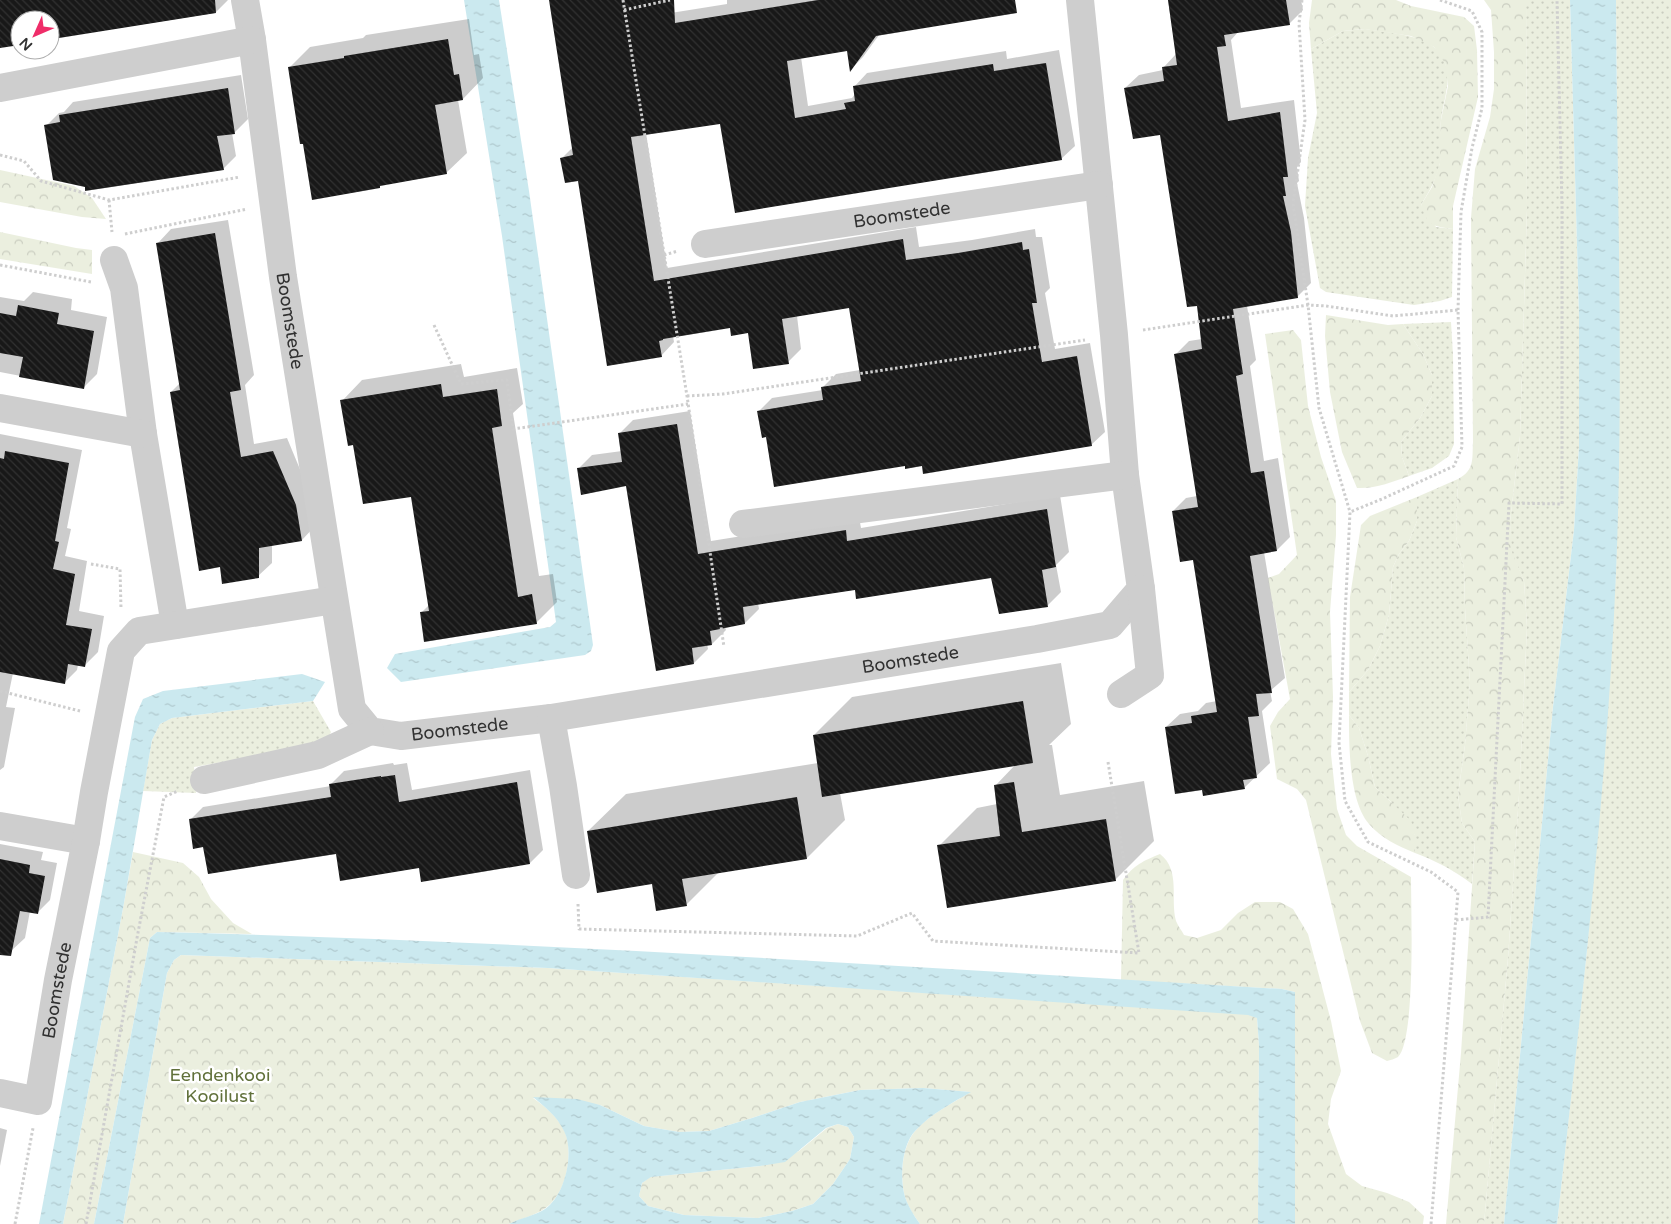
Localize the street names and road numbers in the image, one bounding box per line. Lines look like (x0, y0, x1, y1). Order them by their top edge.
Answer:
street label: Boomstede (852, 196, 952, 233)
street label: Boomstede (271, 271, 309, 371)
street label: Boomstede (860, 641, 960, 678)
street label: Boomstede (410, 712, 510, 746)
street label: Boomstede (37, 940, 76, 1040)

